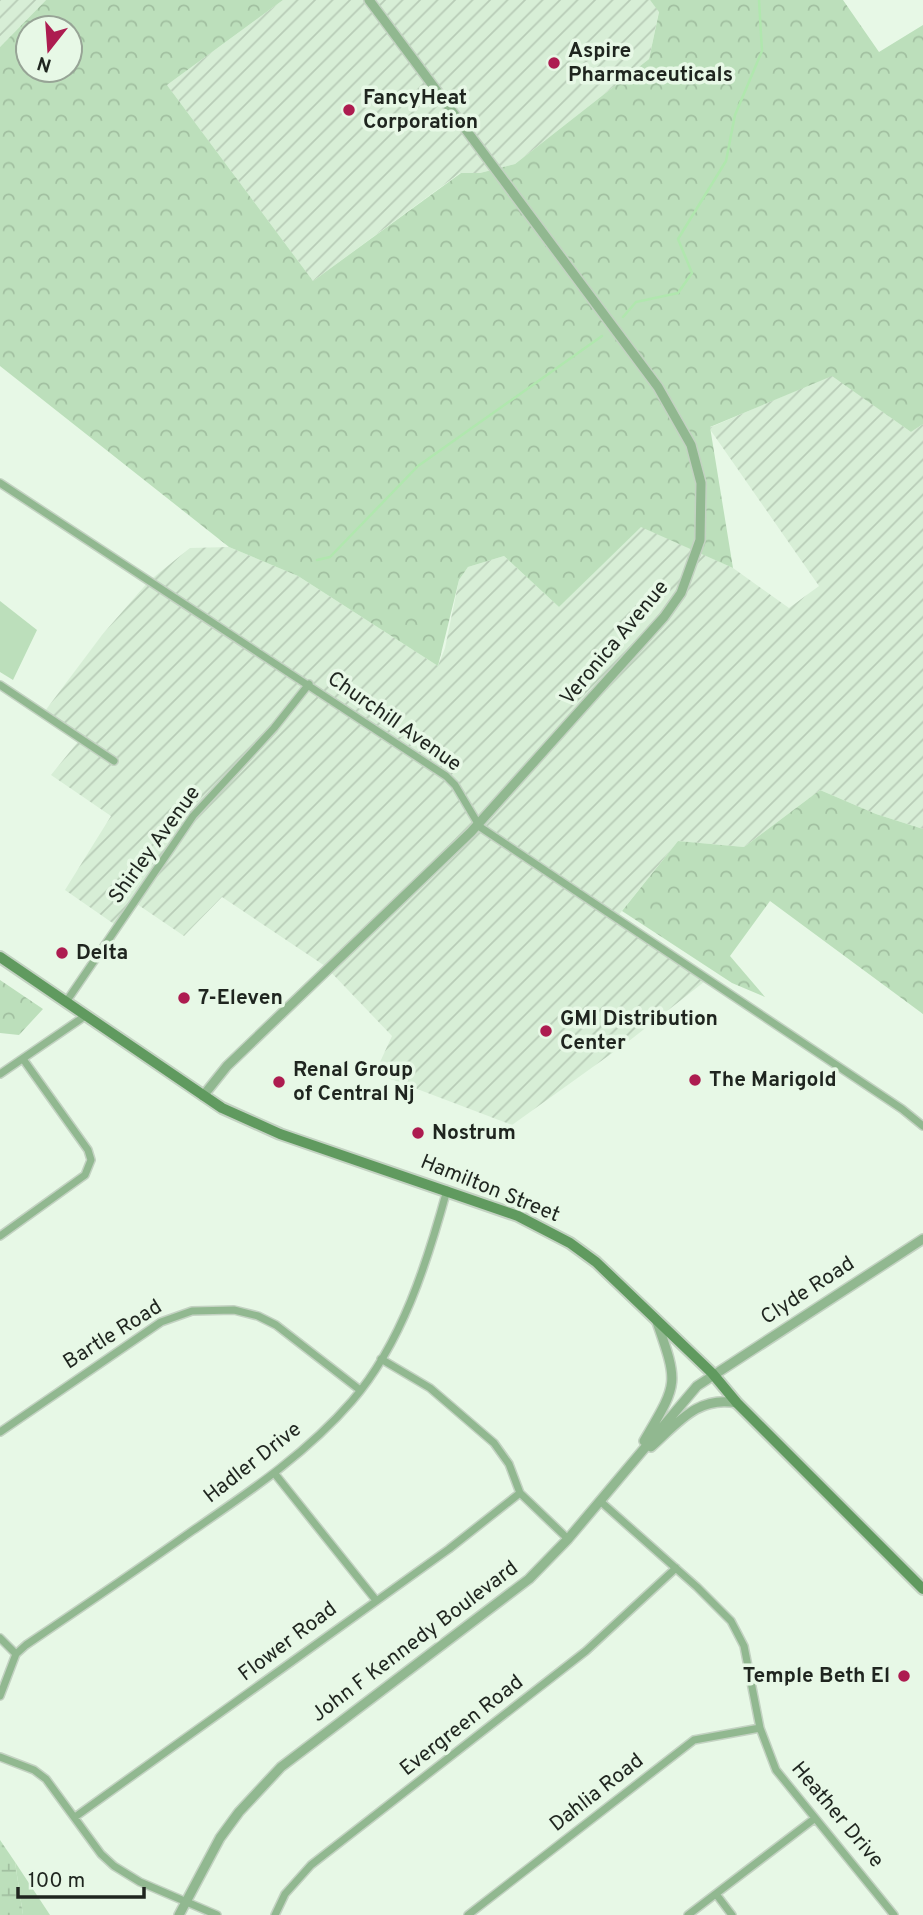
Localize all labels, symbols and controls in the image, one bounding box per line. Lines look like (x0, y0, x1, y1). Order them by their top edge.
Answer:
north arrow (14, 14, 84, 84)
place label: Aspire Pharmaceuticals (568, 38, 733, 89)
text: N (35, 50, 55, 77)
marker: Aspire Pharmaceuticals (546, 55, 562, 71)
place label: FancyHeat Corporation (363, 85, 478, 136)
marker: FancyHeat Corporation (341, 102, 357, 118)
street label: Veronica Avenue (555, 575, 675, 711)
street label: Churchill Avenue (322, 666, 466, 778)
street label: Shirley Avenue (103, 781, 207, 909)
place label: Delta (76, 940, 128, 967)
marker: Delta (54, 945, 70, 961)
place label: 7-Eleven (198, 985, 283, 1012)
marker: 7-Eleven (176, 990, 192, 1006)
place label: GMI Distribution Center (560, 1006, 718, 1057)
marker: GMI Distribution Center (538, 1023, 554, 1039)
place label: Renal Group of Central Nj (293, 1057, 415, 1108)
place label: The Marigold (709, 1067, 837, 1094)
marker: The Marigold (687, 1072, 703, 1088)
marker: Renal Group of Central Nj (271, 1074, 287, 1090)
place label: Nostrum (432, 1120, 516, 1147)
marker: Nostrum (410, 1125, 426, 1141)
street label: Hamilton Street (416, 1149, 564, 1229)
street label: Clyde Road (756, 1251, 860, 1331)
street label: Bartle Road (59, 1294, 167, 1376)
street label: Hadler Drive (199, 1416, 307, 1510)
street label: John F Kennedy Boulevard (306, 1555, 524, 1729)
street label: Flower Road (233, 1596, 343, 1688)
place label: Temple Beth El (743, 1663, 890, 1690)
marker: Temple Beth El (896, 1668, 912, 1684)
street label: Evergreen Road (395, 1669, 529, 1783)
street label: Dahlia Road (544, 1748, 650, 1838)
street label: Heather Drive (785, 1756, 889, 1874)
scale bar (18, 1856, 144, 1900)
text: 100 m (28, 1868, 85, 1895)

